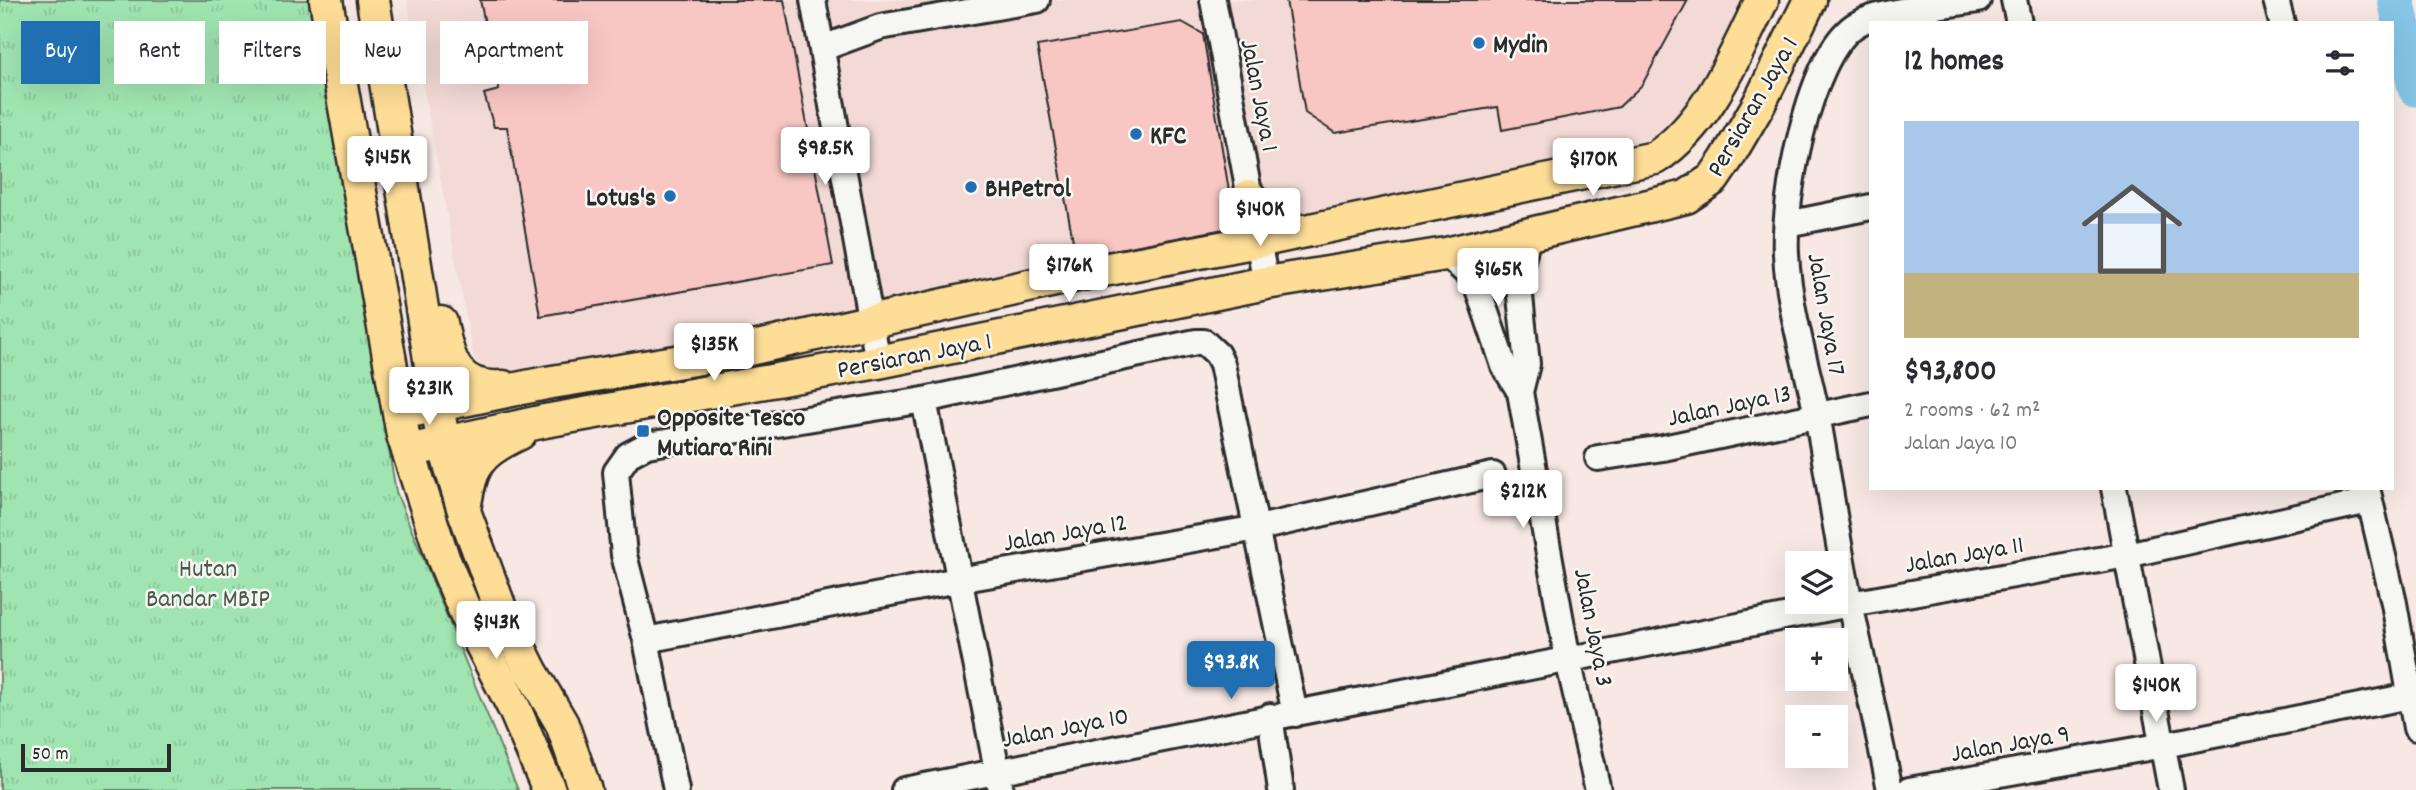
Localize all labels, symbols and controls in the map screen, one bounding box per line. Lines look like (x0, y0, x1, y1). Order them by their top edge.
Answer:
chip: Buy (21, 21, 100, 84)
chip: Rent (114, 21, 205, 84)
chip: Filters (219, 21, 326, 84)
chip: New (340, 21, 426, 84)
chip: Apartment (440, 21, 588, 84)
place label: Mydin (1493, 28, 1548, 65)
street label: Persiaran Jaya 1 (1699, 31, 1809, 185)
marker: Mydin (1471, 35, 1487, 51)
street label: Jalan Jaya 1 (1229, 36, 1287, 155)
text: 12 homes (1904, 42, 2004, 85)
icon: filters (2321, 44, 2359, 82)
place label: KFC (1150, 119, 1187, 156)
marker: KFC (1128, 126, 1144, 142)
pin: $98.5K (768, 128, 882, 187)
text: $98.5K (797, 133, 853, 166)
pin: $145K (338, 136, 436, 196)
pin: $170K (1544, 138, 1642, 198)
text: $145K (363, 142, 411, 175)
text: $170K (1569, 144, 1617, 177)
icon: home (2069, 166, 2195, 292)
place label: BHPetrol (985, 172, 1072, 209)
marker: BHPetrol (963, 179, 979, 195)
place label: Lotus's (586, 181, 656, 218)
marker: Lotus's (662, 188, 678, 204)
pin: $140K (1211, 188, 1309, 248)
text: $140K (1235, 194, 1285, 227)
pin: $176K (1020, 244, 1118, 304)
pin: $165K (1449, 248, 1547, 308)
text: $176K (1045, 250, 1093, 283)
street label: Jalan Jaya 17 (1796, 250, 1854, 379)
text: $165K (1473, 254, 1523, 287)
pin: $135K (665, 324, 763, 383)
street label: Persiaran Jaya 1 (834, 324, 995, 391)
text: $135K (690, 329, 738, 362)
text: $93,800 (1904, 352, 1997, 395)
pin: $231K (380, 368, 478, 427)
text: $231K (405, 373, 453, 406)
street label: Jalan Jaya 13 (1664, 376, 1795, 439)
text: 2 rooms · 62 m² (1904, 395, 2040, 428)
place label: Opposite Tesco Mutiara Rini (657, 401, 805, 468)
marker: Opposite Tesco Mutiara Rini (635, 423, 651, 439)
text: Jalan Jaya 10 (1904, 428, 2017, 461)
pin: $212K (1474, 470, 1572, 530)
text: $212K (1499, 476, 1547, 509)
street label: Jalan Jaya 12 (1001, 505, 1131, 564)
street label: Jalan Jaya 11 (1902, 528, 2027, 585)
map controls (1785, 551, 1848, 768)
button: layers (1785, 551, 1848, 614)
park label: Hutan Bandar MBIP (146, 552, 270, 619)
street label: Jalan Jaya 3 (1562, 565, 1621, 690)
pin: $143K (447, 602, 545, 661)
text: $143K (472, 607, 520, 640)
button: + (1785, 628, 1848, 691)
pin: $93.8K (1174, 642, 1288, 701)
text: $93.8K (1203, 647, 1259, 680)
pin: $140K (2107, 664, 2205, 724)
text: $140K (2131, 670, 2181, 703)
street label: Jalan Jaya 10 (999, 699, 1132, 760)
button: − (1785, 705, 1848, 768)
street label: Jalan Jaya 9 (1948, 717, 2073, 774)
scale bar (21, 741, 172, 773)
text: 50 m (32, 742, 69, 769)

